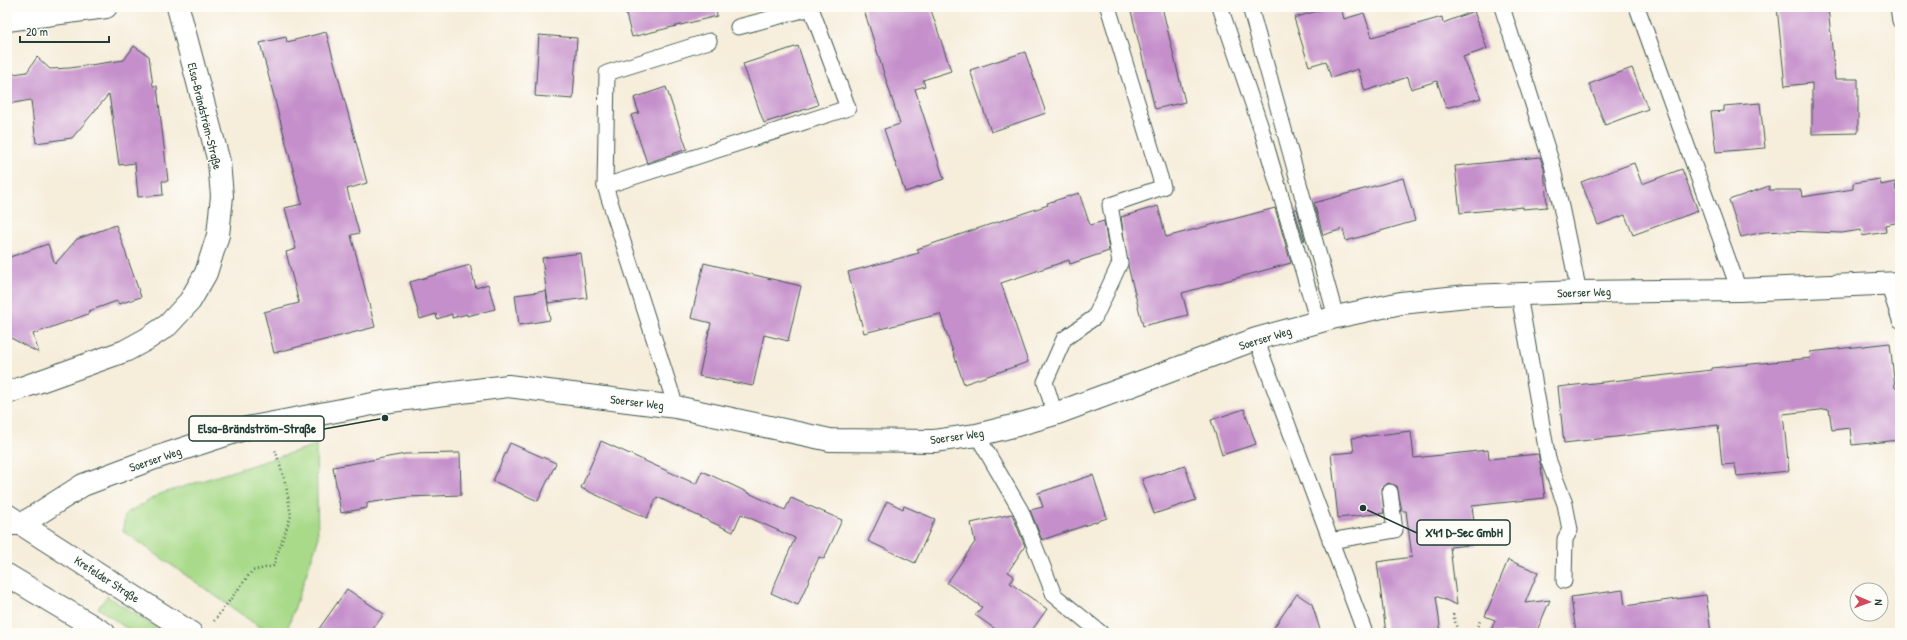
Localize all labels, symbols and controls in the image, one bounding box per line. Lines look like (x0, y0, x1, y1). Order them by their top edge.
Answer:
scale bar (20, 18, 109, 44)
text: 20 m (26, 23, 48, 40)
street label: Elsa-Brändström-Straße (184, 61, 227, 171)
street label: Soerser Weg (1557, 283, 1611, 301)
street label: Soerser Weg (1237, 322, 1293, 354)
street label: Soerser Weg (609, 390, 665, 414)
callout: Elsa-Brändström-Straße (189, 416, 324, 441)
text: Elsa-Brändström-Straße (198, 419, 317, 438)
street label: Soerser Weg (929, 424, 985, 448)
street label: Soerser Weg (127, 442, 183, 476)
callout: X41 D-Sec GmbH (1417, 520, 1510, 545)
text: X41 D-Sec GmbH (1425, 523, 1503, 541)
street label: Krefelder Straße (71, 551, 143, 607)
north arrow (1849, 582, 1889, 622)
text: N (1872, 599, 1886, 606)

